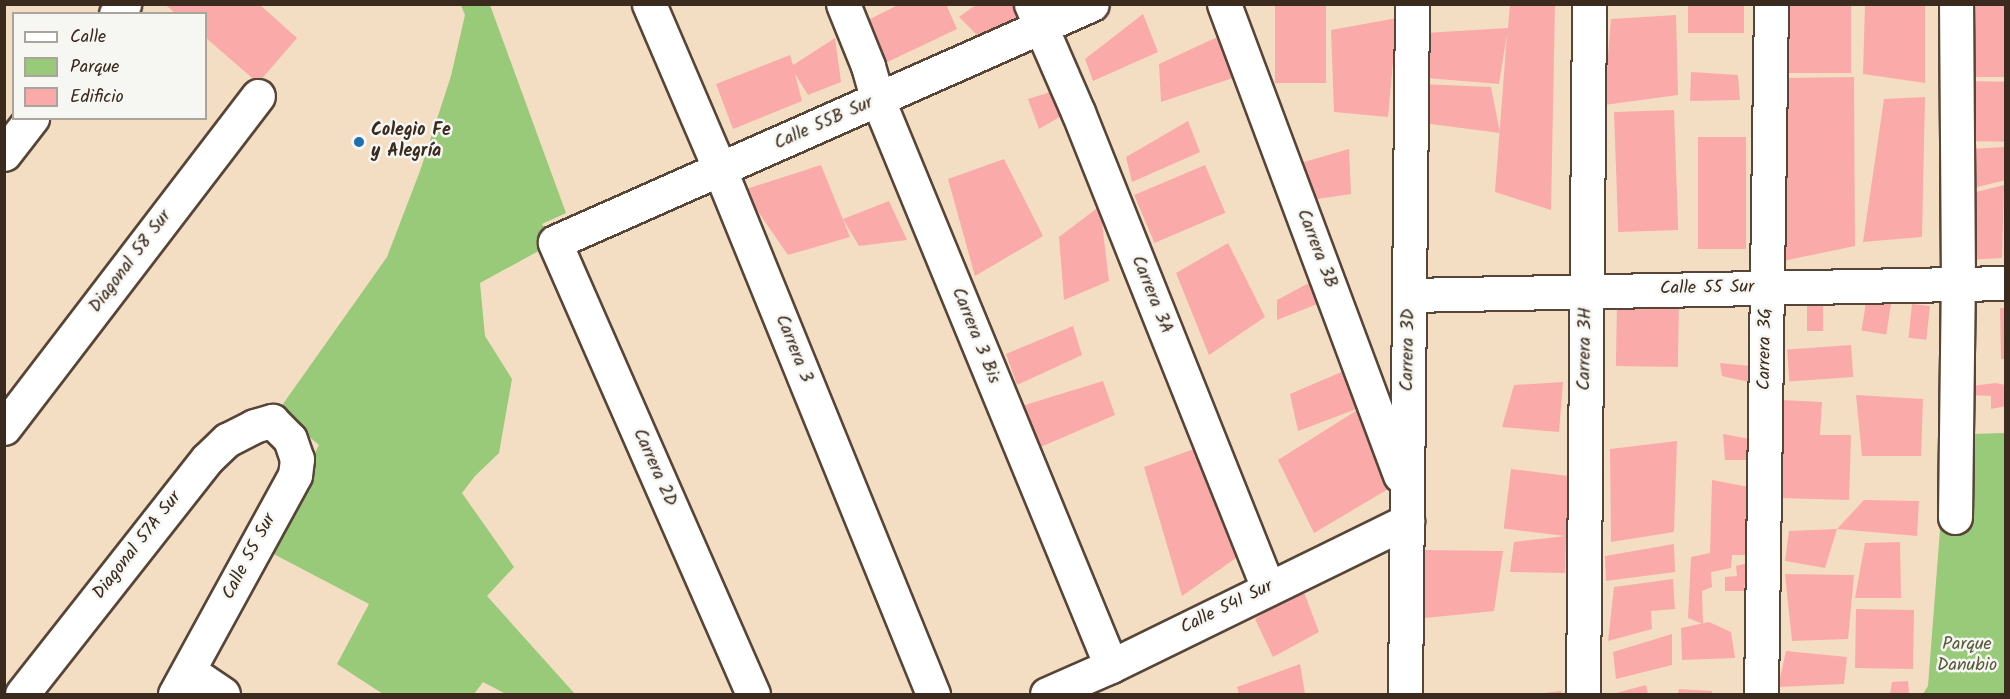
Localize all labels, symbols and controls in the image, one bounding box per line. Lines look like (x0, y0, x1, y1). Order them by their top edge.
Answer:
legend (12, 12, 207, 120)
text: Calle (70, 23, 106, 52)
text: Parque (70, 53, 119, 82)
text: Edificio (70, 83, 124, 112)
street label: Calle 55B Sur (771, 93, 877, 155)
place label: Colegio Fe y Alegría (371, 121, 451, 164)
marker: Colegio Fe y Alegría (352, 135, 366, 149)
street label: Diagonal 58 Sur (85, 207, 177, 317)
street label: Carrera 3B (1291, 207, 1341, 291)
street label: Carrera 3A (1126, 253, 1176, 337)
street label: Calle 55 Sur (1660, 277, 1754, 301)
street label: Carrera 3 Bis (946, 285, 1004, 387)
street label: Carrera 3H (1574, 307, 1598, 391)
street label: Carrera 3D (1397, 308, 1421, 392)
street label: Carrera 3G (1754, 308, 1778, 390)
street label: Carrera 3 (770, 312, 816, 386)
street label: Carrera 2D (627, 426, 681, 510)
street label: Diagonal 57A Sur (89, 488, 187, 604)
street label: Calle 55 Sur (218, 510, 282, 604)
street label: Calle 54I Sur (1177, 576, 1277, 640)
park label: Parque Danubio (1937, 635, 1997, 678)

